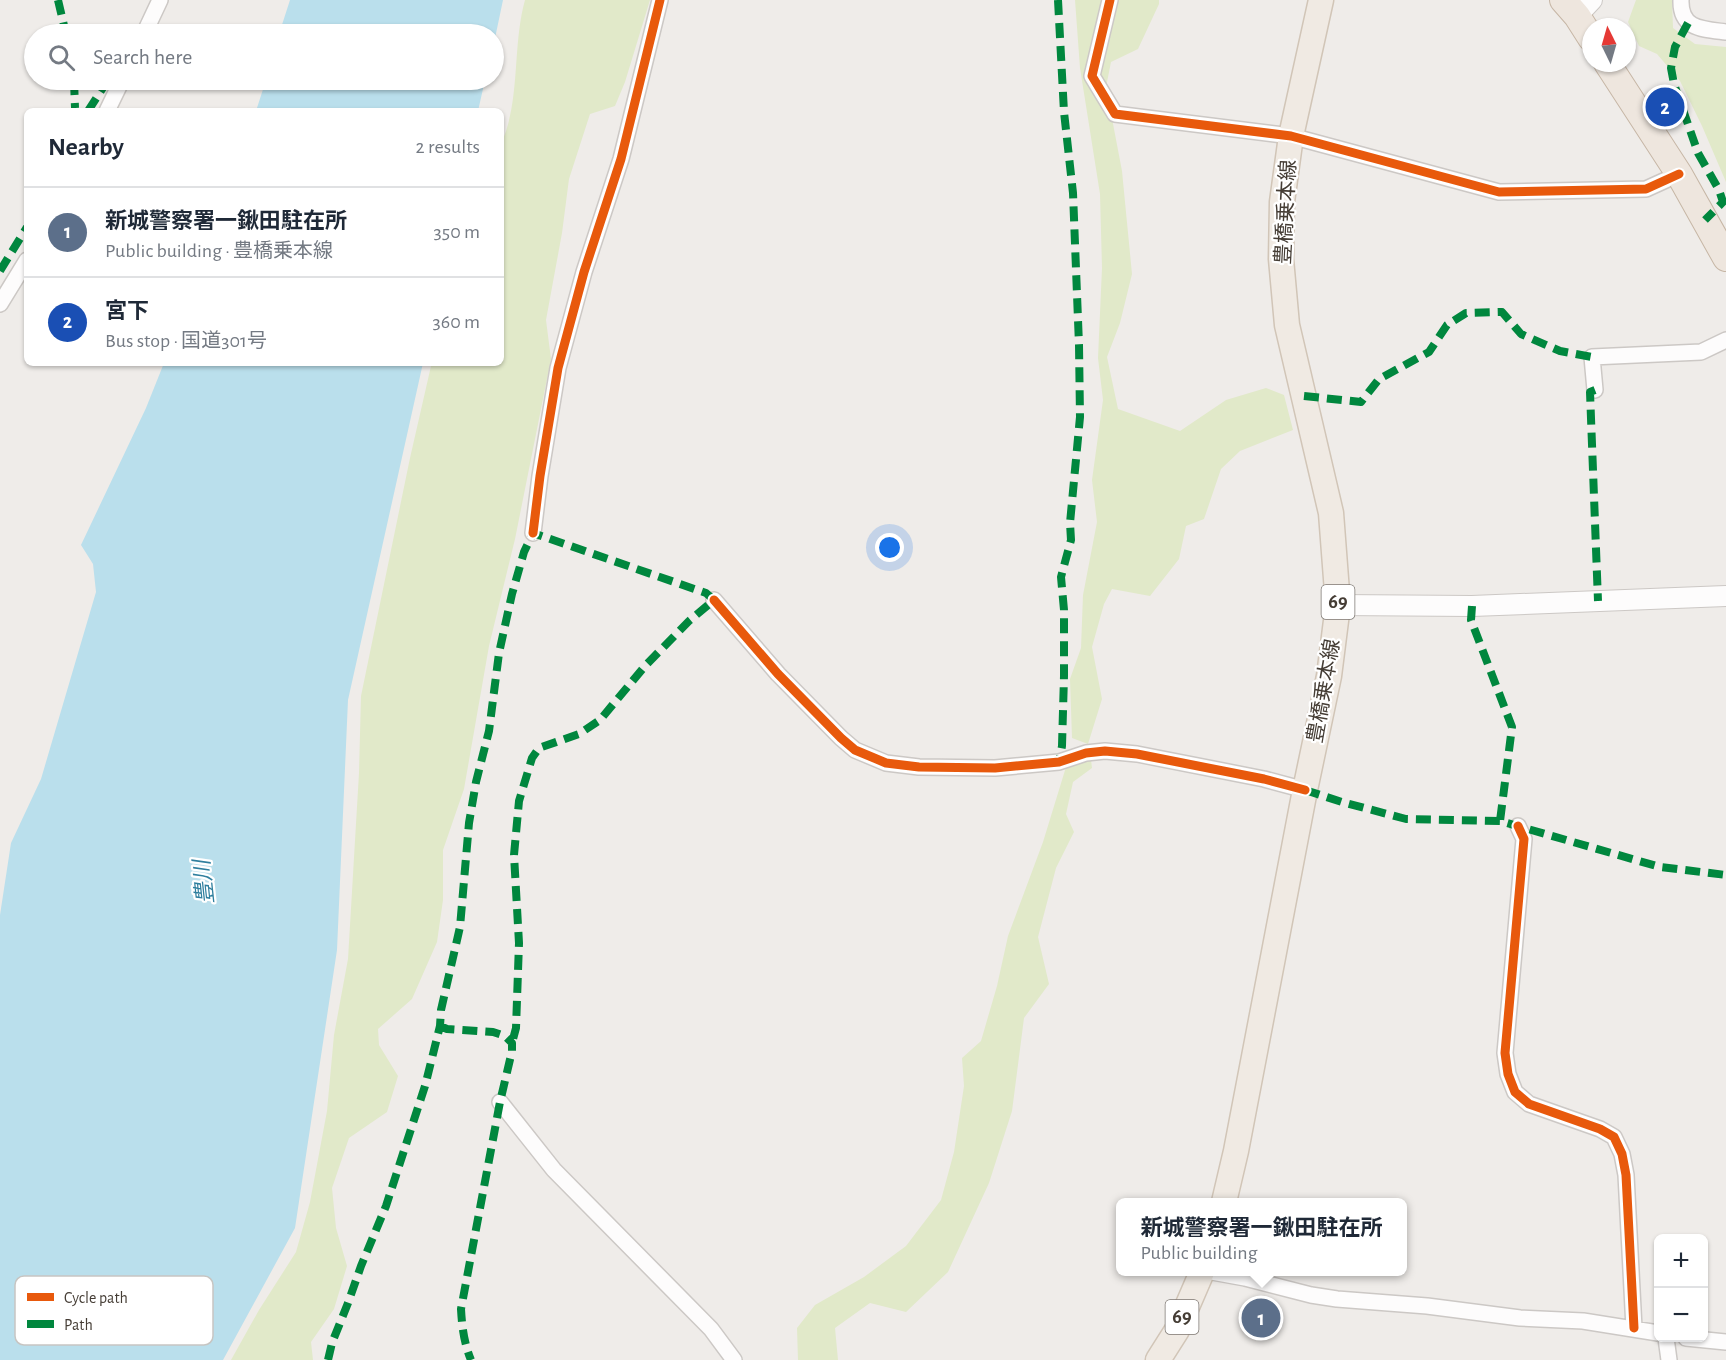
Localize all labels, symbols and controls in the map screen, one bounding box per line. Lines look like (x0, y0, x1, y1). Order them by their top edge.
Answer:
north arrow (1582, 18, 1636, 72)
search box (24, 24, 504, 90)
icon: search (45, 41, 78, 74)
text: Search here (93, 46, 192, 68)
pin: 2 (1646, 84, 1684, 130)
text: Nearby (48, 134, 124, 160)
text: 2 results (416, 137, 480, 157)
street label: 豊橋乗本線 (1272, 159, 1299, 265)
text: 新城警察署一鍬田駐在所 (105, 210, 347, 232)
text: 1 (64, 222, 71, 242)
text: 350 m (434, 222, 480, 242)
text: Public building · 豊橋乗本線 (105, 241, 333, 261)
text: 宮下 (105, 300, 149, 322)
text: 2 (63, 312, 72, 332)
text: 360 m (433, 312, 480, 332)
text: Bus stop · 国道301号 (105, 331, 267, 351)
your location (875, 533, 904, 562)
road number: 69 (1322, 585, 1354, 619)
street label: 豊橋乗本線 (1304, 637, 1343, 745)
water label: 豊川 (190, 857, 217, 905)
popup (1116, 1198, 1407, 1276)
text: 新城警察署一鍬田駐在所 (1140, 1217, 1383, 1239)
map controls (1654, 1234, 1708, 1342)
button: + (1654, 1234, 1708, 1288)
text: Public building (1140, 1243, 1257, 1263)
legend (15, 1276, 213, 1345)
button: − (1654, 1288, 1708, 1342)
text: Cycle path (64, 1290, 128, 1307)
pin: 1 (1242, 1296, 1280, 1340)
road number: 69 (1166, 1300, 1198, 1334)
text: Path (64, 1317, 93, 1333)

